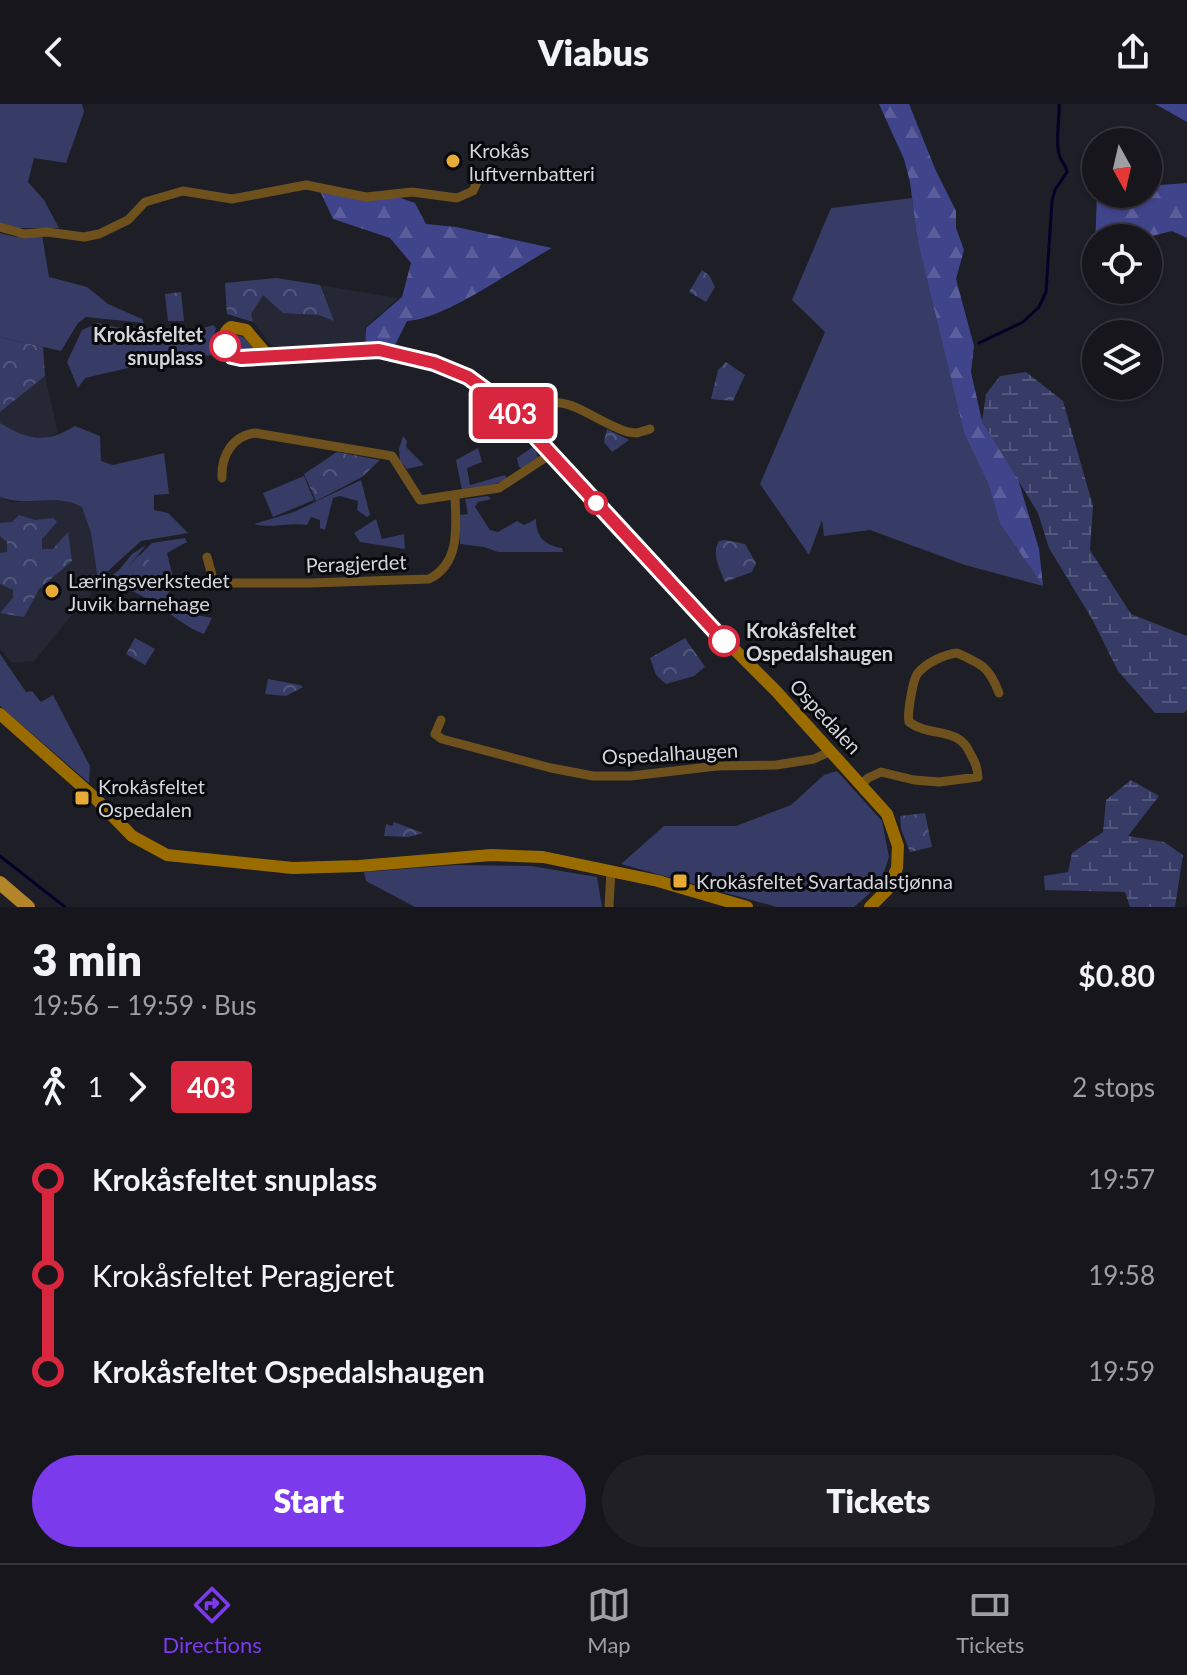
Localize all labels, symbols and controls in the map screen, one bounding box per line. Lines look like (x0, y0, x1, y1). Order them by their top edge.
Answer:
icon: back (32, 30, 76, 74)
text: Viabus (538, 30, 649, 74)
icon: share (1111, 30, 1155, 74)
north arrow (1082, 128, 1162, 208)
map controls (1082, 128, 1162, 400)
place label: Krokås luftvernbatteri (469, 138, 595, 185)
marker: Krokås luftvernbatteri (444, 152, 462, 170)
button: locate (1082, 224, 1162, 304)
button: layers (1082, 320, 1162, 400)
place label: Krokåsfeltet snuplass (93, 322, 204, 369)
marker: Krokåsfeltet snuplass (210, 331, 240, 361)
line badge: 403 (467, 387, 559, 439)
text: 403 (489, 396, 537, 430)
unlabelled marker (585, 492, 607, 514)
street label: Peragjerdet (305, 549, 407, 577)
place label: Læringsverkstedet Juvik barnehage (68, 568, 230, 615)
marker: Læringsverkstedet Juvik barnehage (43, 582, 61, 600)
place label: Krokåsfeltet Ospedalshaugen (746, 618, 893, 665)
marker: Krokåsfeltet Ospedalshaugen (709, 626, 739, 656)
street label: Ospedalen (785, 673, 867, 759)
street label: Ospedalhaugen (601, 737, 739, 769)
place label: Krokåsfeltet Ospedalen (98, 774, 205, 821)
marker: Krokåsfeltet Ospedalen (73, 789, 91, 807)
place label: Krokåsfeltet Svartadalstjønna (696, 869, 953, 893)
marker: Krokåsfeltet Svartadalstjønna (671, 872, 689, 890)
text: 3 min (32, 933, 142, 985)
text: $0.80 (1078, 957, 1155, 993)
text: 19:56 – 19:59 · Bus (32, 989, 256, 1021)
icon: walk (32, 1065, 76, 1109)
icon: forward (115, 1065, 159, 1109)
text: 403 (187, 1070, 236, 1104)
text: 1 (88, 1071, 103, 1103)
text: 2 stops (1072, 1071, 1155, 1103)
text: Krokåsfeltet snuplass (92, 1161, 377, 1197)
text: 19:57 (1088, 1163, 1155, 1195)
text: Krokåsfeltet Peragjeret (92, 1257, 394, 1293)
text: 19:58 (1088, 1259, 1155, 1291)
text: Krokåsfeltet Ospedalshaugen (92, 1353, 485, 1389)
text: 19:59 (1088, 1355, 1155, 1387)
button: Start (32, 1455, 586, 1547)
button: Tickets (602, 1455, 1155, 1547)
tab: Directions (163, 1583, 262, 1658)
tab: Map (587, 1583, 631, 1658)
tab: Tickets (956, 1583, 1024, 1658)

